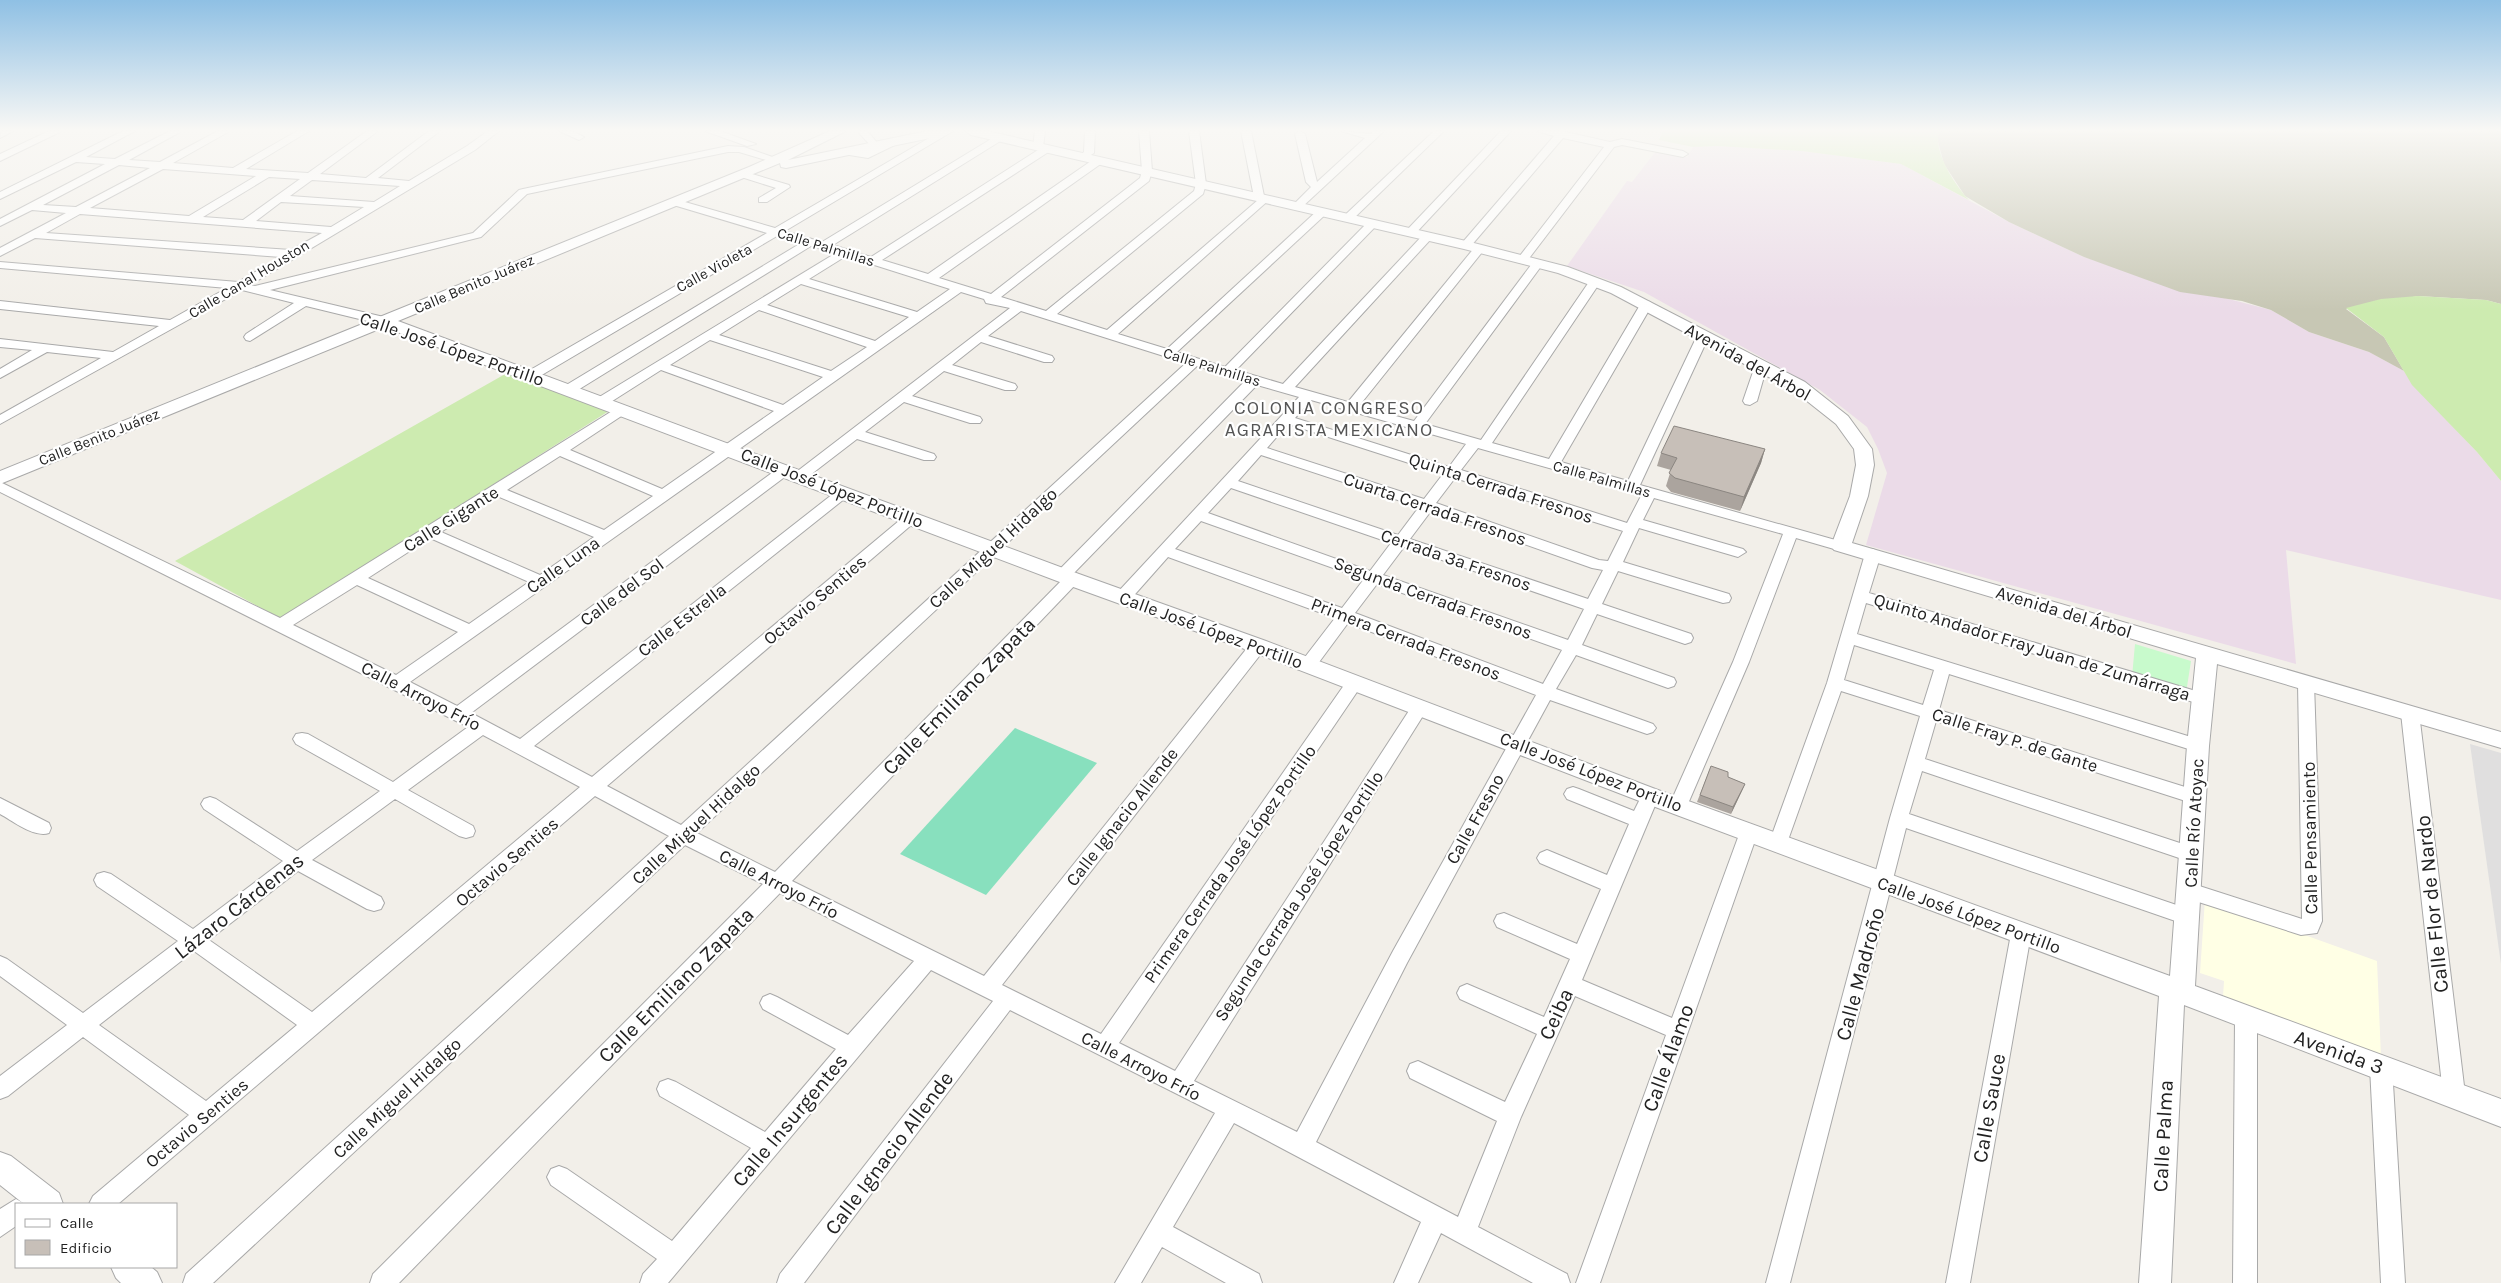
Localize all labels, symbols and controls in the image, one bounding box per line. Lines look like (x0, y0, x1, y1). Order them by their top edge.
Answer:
street label: Calle Palmillas (775, 224, 877, 270)
street label: Calle Canal Houston (185, 236, 313, 322)
street label: Calle Violeta (673, 240, 755, 296)
street label: Calle Benito Juárez (411, 251, 537, 317)
street label: Calle José López Portillo (357, 307, 547, 391)
street label: Avenida del Árbol (1681, 317, 1815, 406)
street label: Calle Palmillas (1161, 344, 1263, 390)
district label: COLONIA CONGRESO AGRARISTA MEXICANO (1225, 397, 1433, 441)
street label: Calle Benito Juárez (36, 405, 162, 469)
street label: Calle José López Portillo (738, 443, 926, 533)
street label: Quinta Cerrada Fresnos (1406, 448, 1596, 528)
street label: Calle Palmillas (1551, 456, 1653, 502)
street label: Cuarta Cerrada Fresnos (1341, 467, 1529, 551)
street label: Calle Gigante (399, 481, 503, 557)
street label: Calle Miguel Hidalgo (924, 483, 1062, 613)
street label: Cerrada 3ª Fresnos (1378, 524, 1534, 596)
street label: Calle Luna (522, 532, 604, 598)
street label: Octavio Senties (759, 550, 871, 650)
street label: Segunda Cerrada Fresnos (1331, 552, 1535, 644)
street label: Calle del Sol (576, 553, 668, 631)
street label: Calle Estrella (633, 579, 731, 661)
street label: Avenida del Árbol (1993, 580, 2135, 643)
street label: Calle José López Portillo (1116, 587, 1306, 673)
street label: Quinto Andador Fray Juan de Zumárraga (1871, 588, 2193, 706)
street label: Primera Cerrada Fresnos (1308, 593, 1504, 685)
street label: Calle Emiliano Zapata (878, 612, 1040, 780)
street label: Calle Arroyo Frío (357, 656, 485, 736)
street label: Calle Fray P. de Gante (1929, 703, 2101, 777)
street label: Calle José López Portillo (1497, 727, 1685, 817)
street label: Primera Cerrada José López Portillo (1139, 741, 1321, 987)
street label: Calle Ignacio Allende (1061, 743, 1183, 891)
street label: Calle Río Atoyac (2180, 758, 2208, 888)
street label: Calle Miguel Hidalgo (627, 759, 765, 889)
street label: Calle Pensamiento (2298, 761, 2322, 915)
street label: Segunda Cerrada José López Portillo (1210, 767, 1388, 1025)
street label: Calle Fresno (1441, 770, 1509, 868)
street label: Octavio Senties (451, 812, 563, 912)
street label: Calle Flor de Nardo (2411, 814, 2453, 994)
street label: Calle Arroyo Frío (715, 844, 843, 924)
street label: Lázaro Cárdenas (170, 848, 308, 964)
street label: Calle José López Portillo (1874, 872, 2064, 958)
street label: Calle Emiliano Zapata (593, 902, 759, 1068)
street label: Calle Madroño (1831, 905, 1889, 1043)
street label: Ceiba (1534, 984, 1578, 1044)
street label: Calle Álamo (1637, 1001, 1699, 1115)
street label: Avenida 3 (2291, 1025, 2387, 1079)
street label: Calle Arroyo Frío (1077, 1026, 1205, 1106)
street label: Calle Miguel Hidalgo (328, 1033, 466, 1163)
street label: Calle Insurgentes (727, 1048, 853, 1192)
street label: Calle Sauce (1968, 1051, 2010, 1165)
street label: Calle Ignacio Allende (820, 1067, 958, 1239)
street label: Octavio Senties (141, 1073, 253, 1173)
street label: Calle Palma (2148, 1079, 2178, 1193)
legend (15, 1203, 178, 1268)
text: Calle (60, 1214, 94, 1232)
text: Edificio (60, 1239, 112, 1257)

